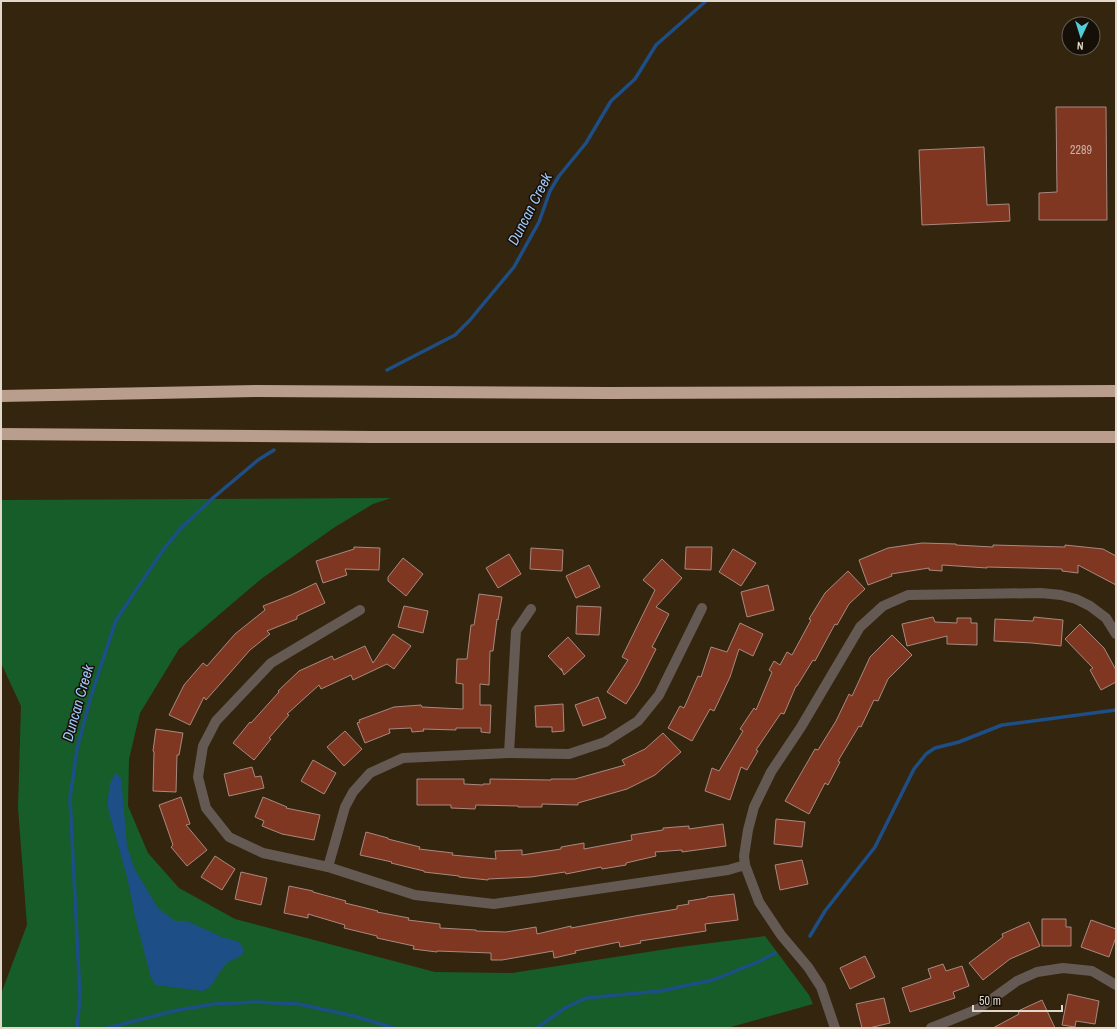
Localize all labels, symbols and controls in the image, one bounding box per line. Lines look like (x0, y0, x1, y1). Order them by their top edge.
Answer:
north arrow (1061, 16, 1101, 56)
text: N (1077, 39, 1084, 53)
house number: 2289 (1070, 142, 1092, 158)
water label: Duncan Creek (502, 168, 557, 249)
water label: Duncan Creek (57, 661, 99, 744)
scale bar (973, 987, 1062, 1013)
text: 50 m (979, 993, 1001, 1009)

